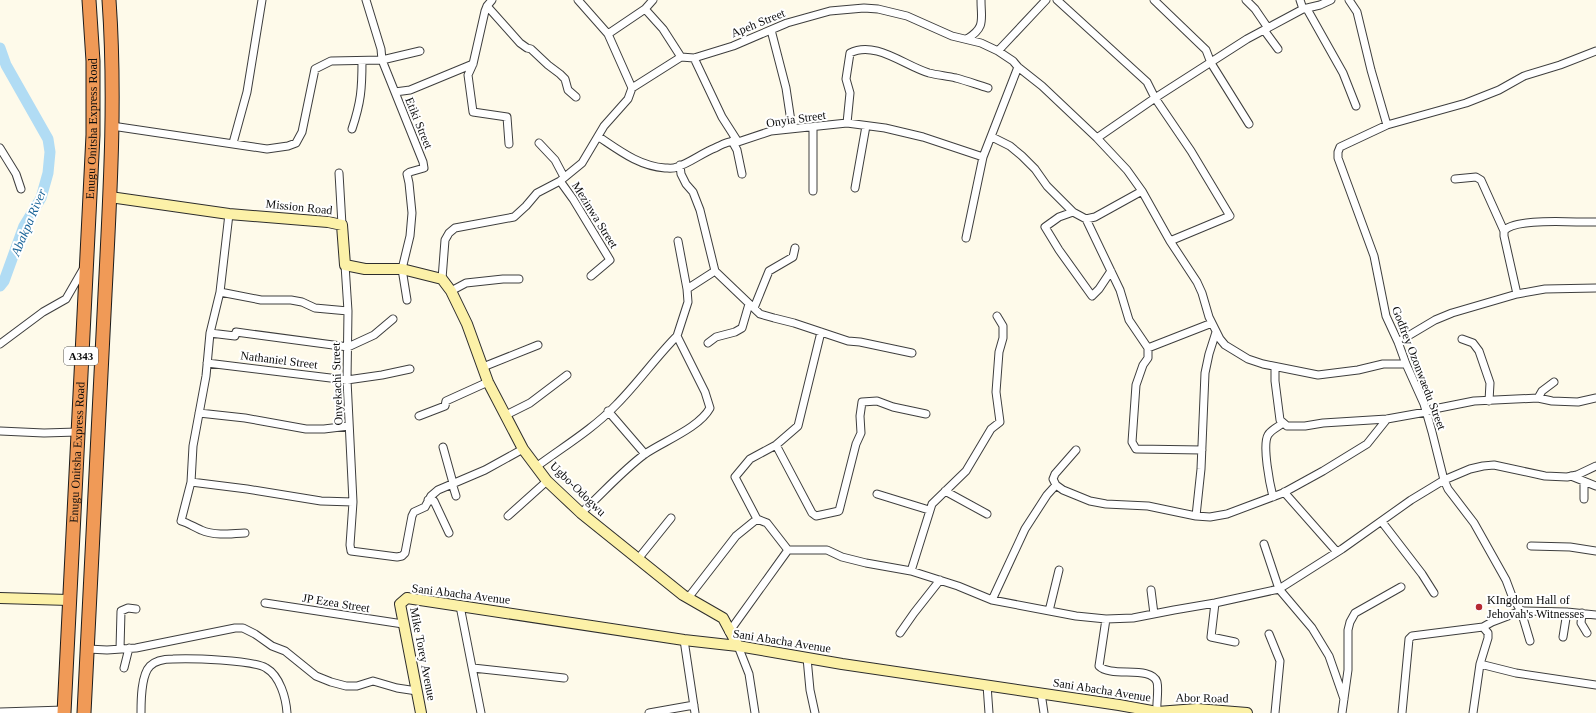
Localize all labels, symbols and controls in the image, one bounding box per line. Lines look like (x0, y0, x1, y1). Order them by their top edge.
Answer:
street label: Apeh Street (729, 6, 788, 40)
street label: Enugu Onitsha Express Road (83, 58, 100, 200)
street label: Etiki Street (402, 95, 436, 151)
street label: Onyia Street (765, 108, 827, 130)
street label: Mezinwa Street (569, 179, 621, 251)
water label: Abakpa River (7, 186, 50, 259)
street label: Mission Road (265, 197, 333, 217)
street label: Godfrey Ozonwaedu Street (1389, 304, 1449, 432)
street label: Onyekachi Street (329, 342, 345, 426)
road number: A343 (64, 347, 98, 365)
street label: Nathaniel Street (240, 348, 319, 372)
street label: Enugu Onitsha Express Road (67, 382, 88, 523)
street label: Ugbo-Odogwu (547, 459, 609, 519)
street label: Sani Abacha Avenue (411, 581, 511, 607)
street label: JP Ezea Street (301, 591, 371, 615)
place label: KIngdom Hall of Jehovah's Witnesses (1487, 593, 1584, 621)
marker: KIngdom Hall of Jehovah's Witnesses (1474, 602, 1484, 612)
street label: Mike Torey Avenue (407, 606, 439, 702)
street label: Sani Abacha Avenue (732, 626, 832, 656)
street label: Sani Abacha Avenue (1052, 675, 1152, 705)
street label: Abor Road (1175, 691, 1229, 705)

